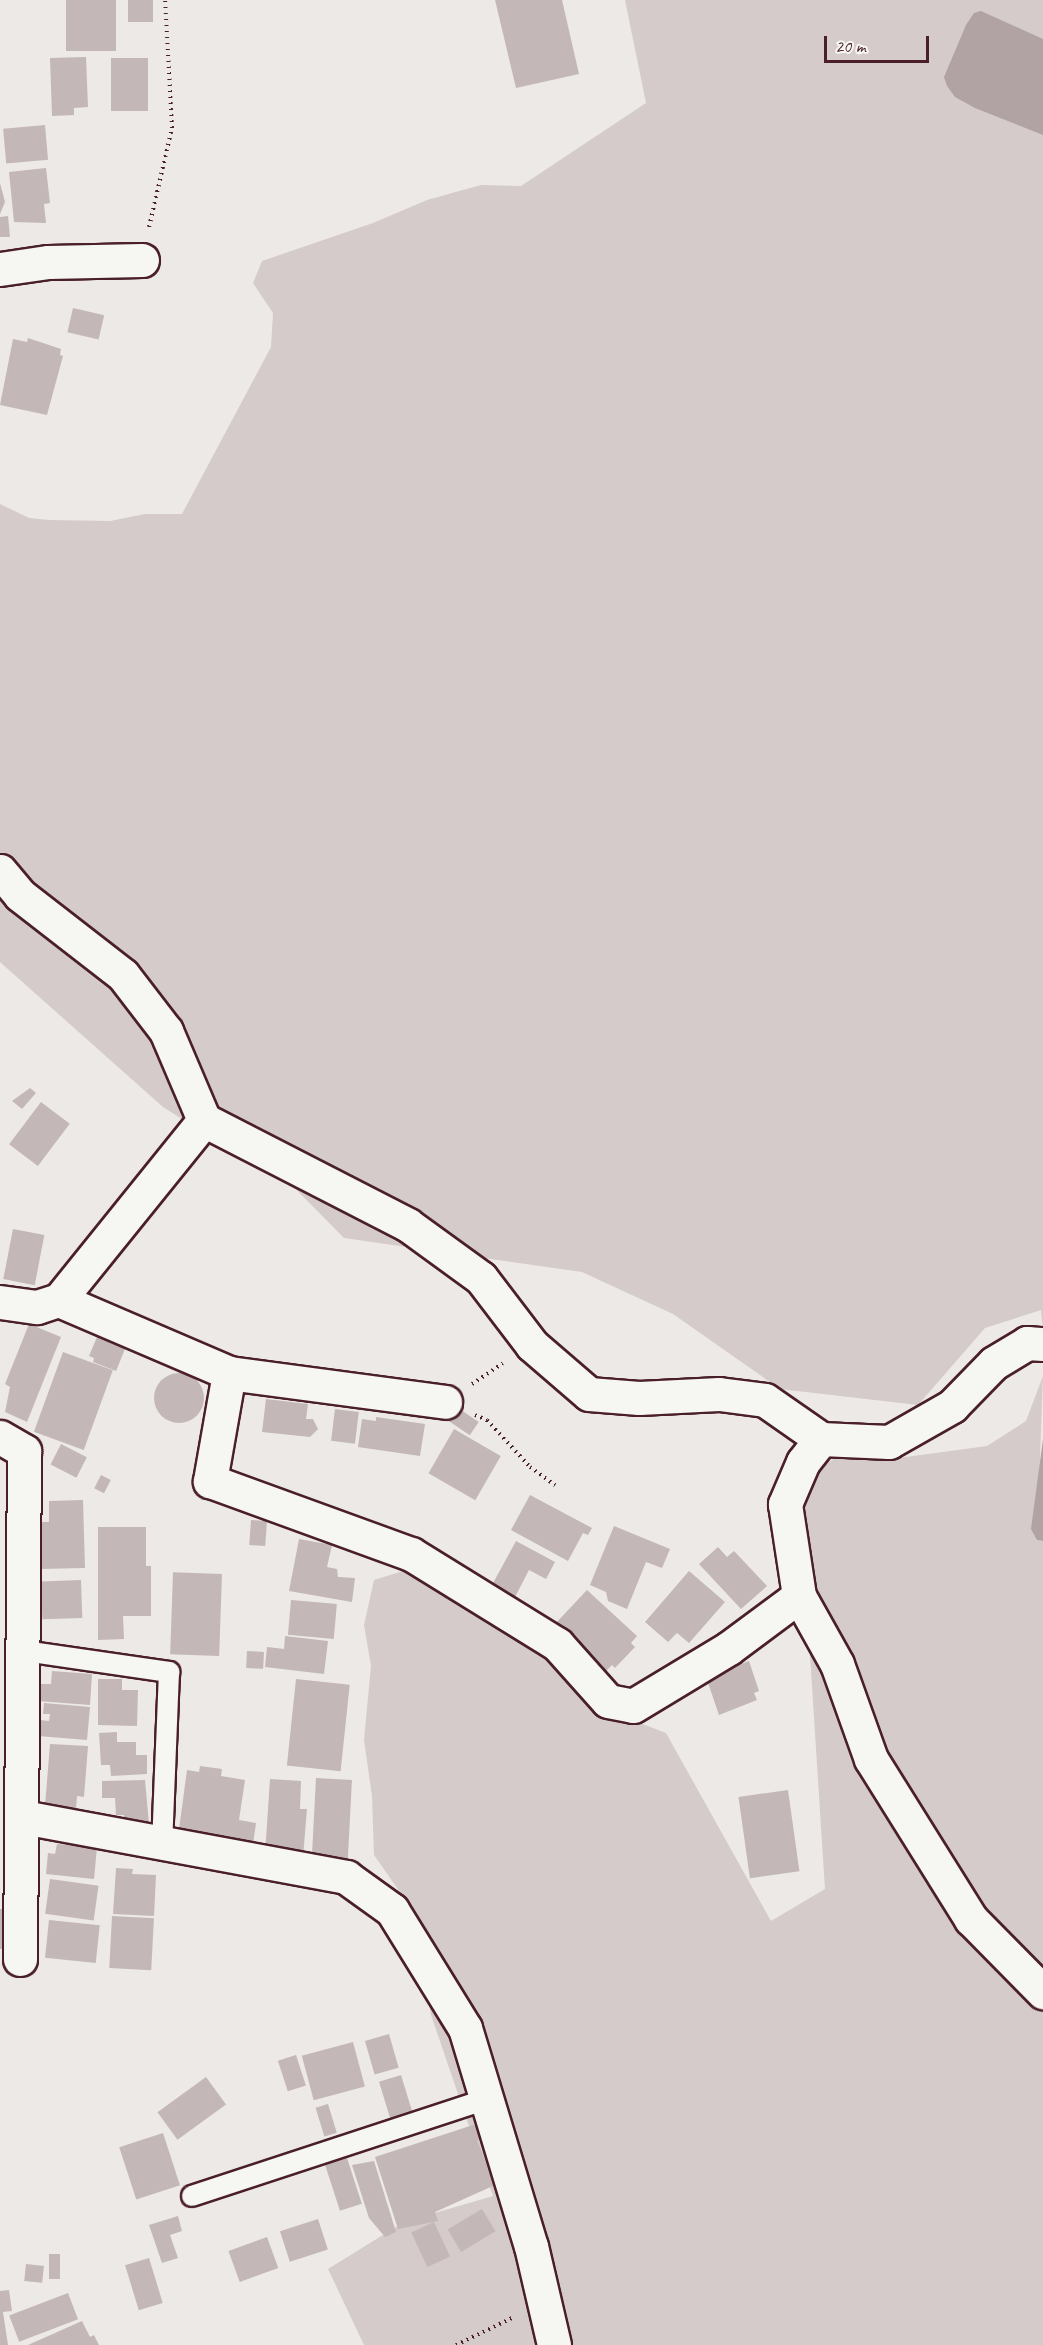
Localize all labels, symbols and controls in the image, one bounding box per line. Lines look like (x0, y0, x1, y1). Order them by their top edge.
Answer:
scale bar (827, 24, 932, 62)
text: 20 m (835, 35, 866, 57)

